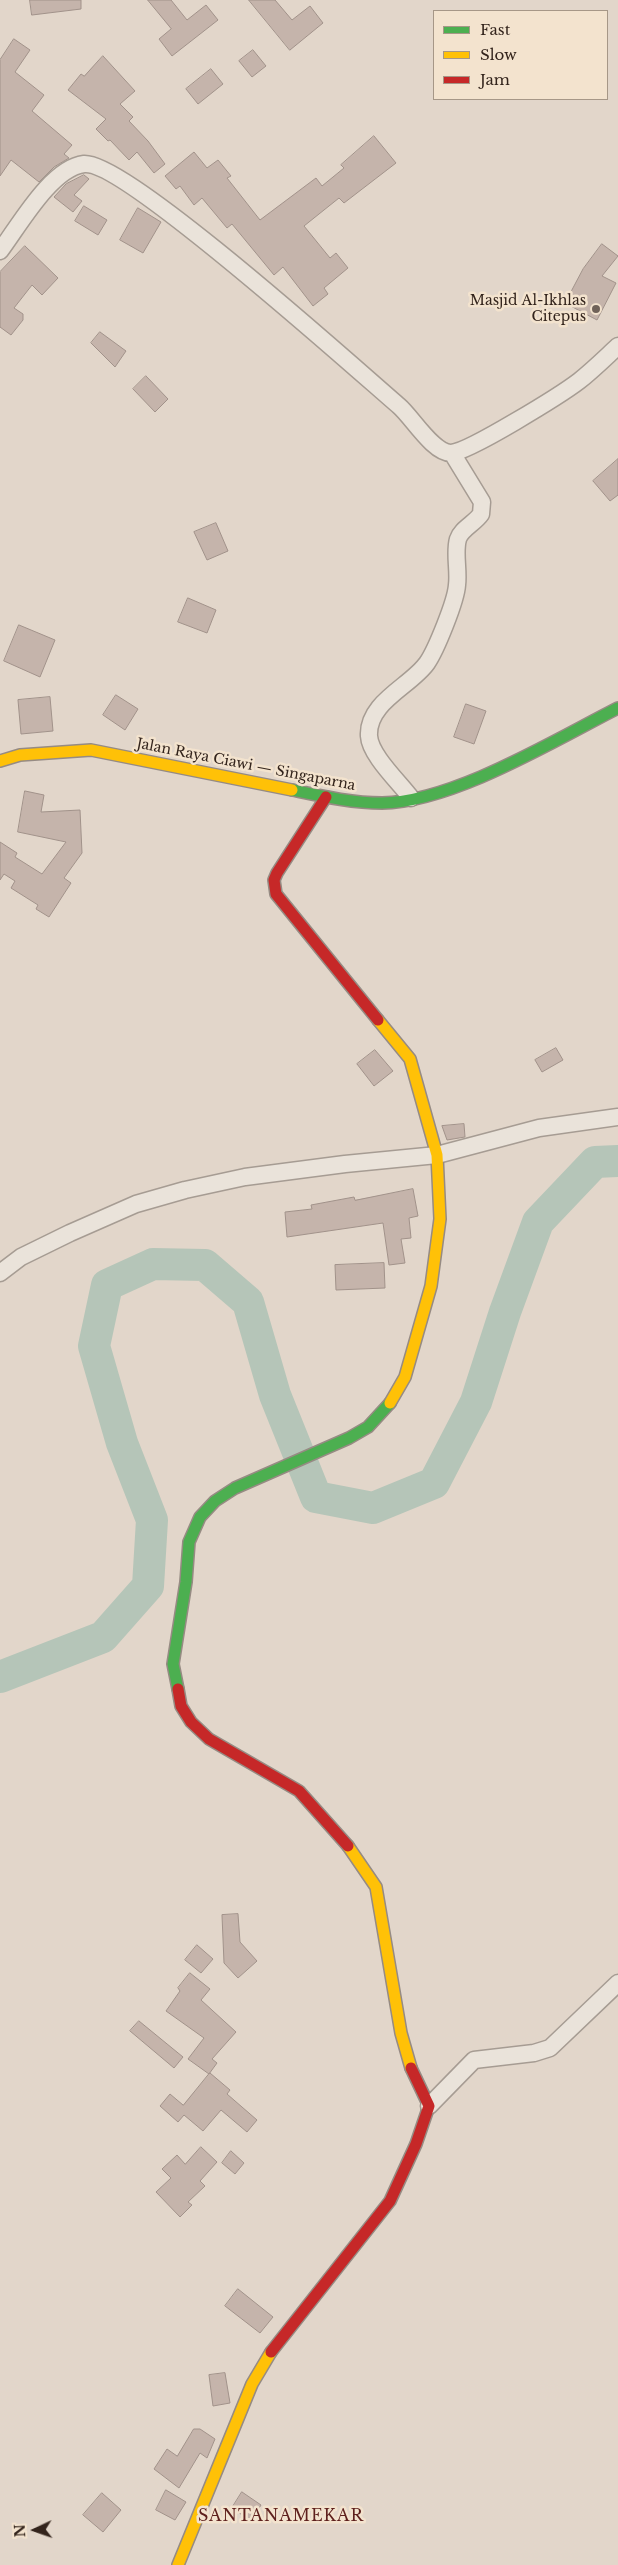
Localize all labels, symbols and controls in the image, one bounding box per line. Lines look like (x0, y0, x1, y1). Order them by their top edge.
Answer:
legend (433, 10, 608, 100)
text: Fast (480, 20, 510, 39)
text: Slow (480, 45, 517, 64)
text: Jam (480, 70, 510, 89)
place label: Masjid Al-Ikhlas Citepus (470, 293, 586, 326)
marker: Masjid Al-Ikhlas Citepus (590, 303, 602, 315)
street label: Jalan Raya Ciawi — Singaparna (135, 736, 357, 794)
north arrow (10, 2505, 60, 2555)
district label: SANTANAMEKAR (197, 2506, 365, 2526)
text: N (11, 2524, 29, 2538)

